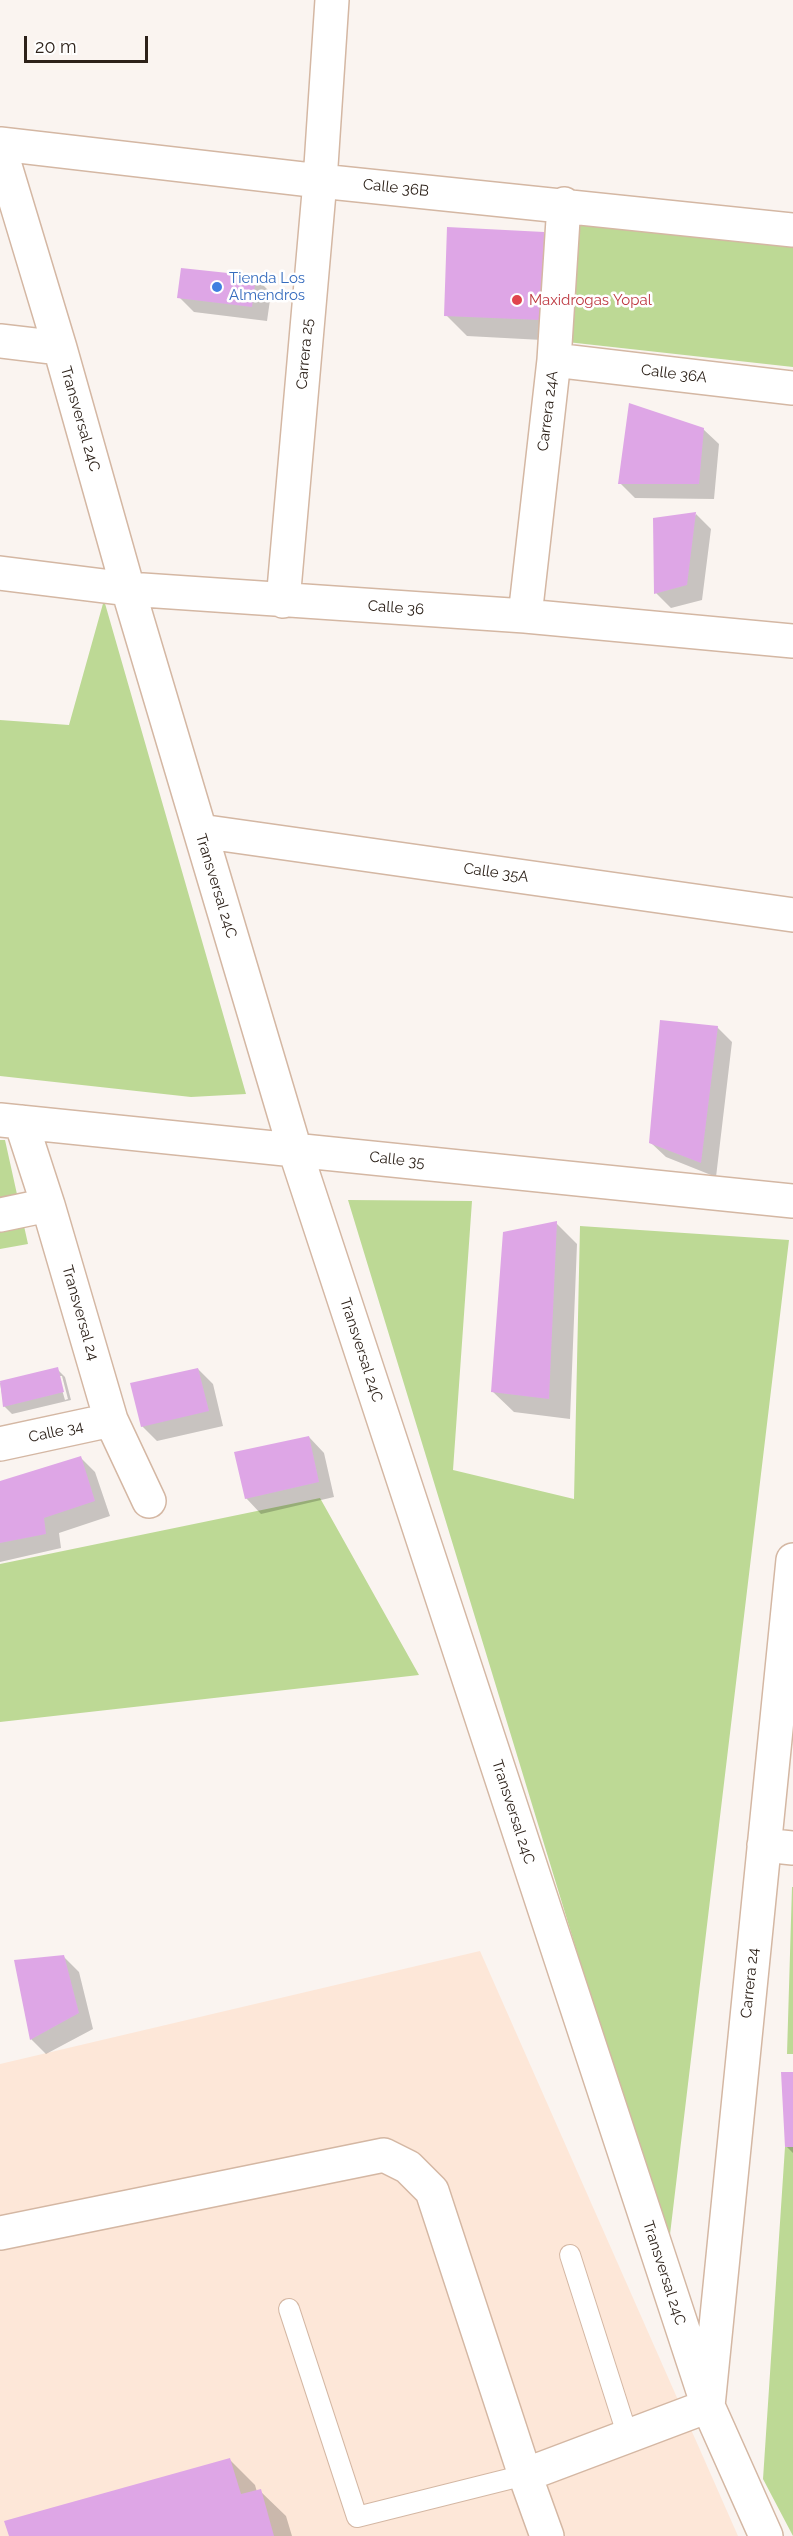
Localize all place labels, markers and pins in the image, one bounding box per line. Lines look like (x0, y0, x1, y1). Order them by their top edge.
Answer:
place label: Tienda Los Almendros (229, 269, 305, 304)
marker: Tienda Los Almendros (210, 280, 224, 294)
place label: Maxidrogas Yopal (529, 291, 652, 309)
marker: Maxidrogas Yopal (510, 293, 524, 307)

